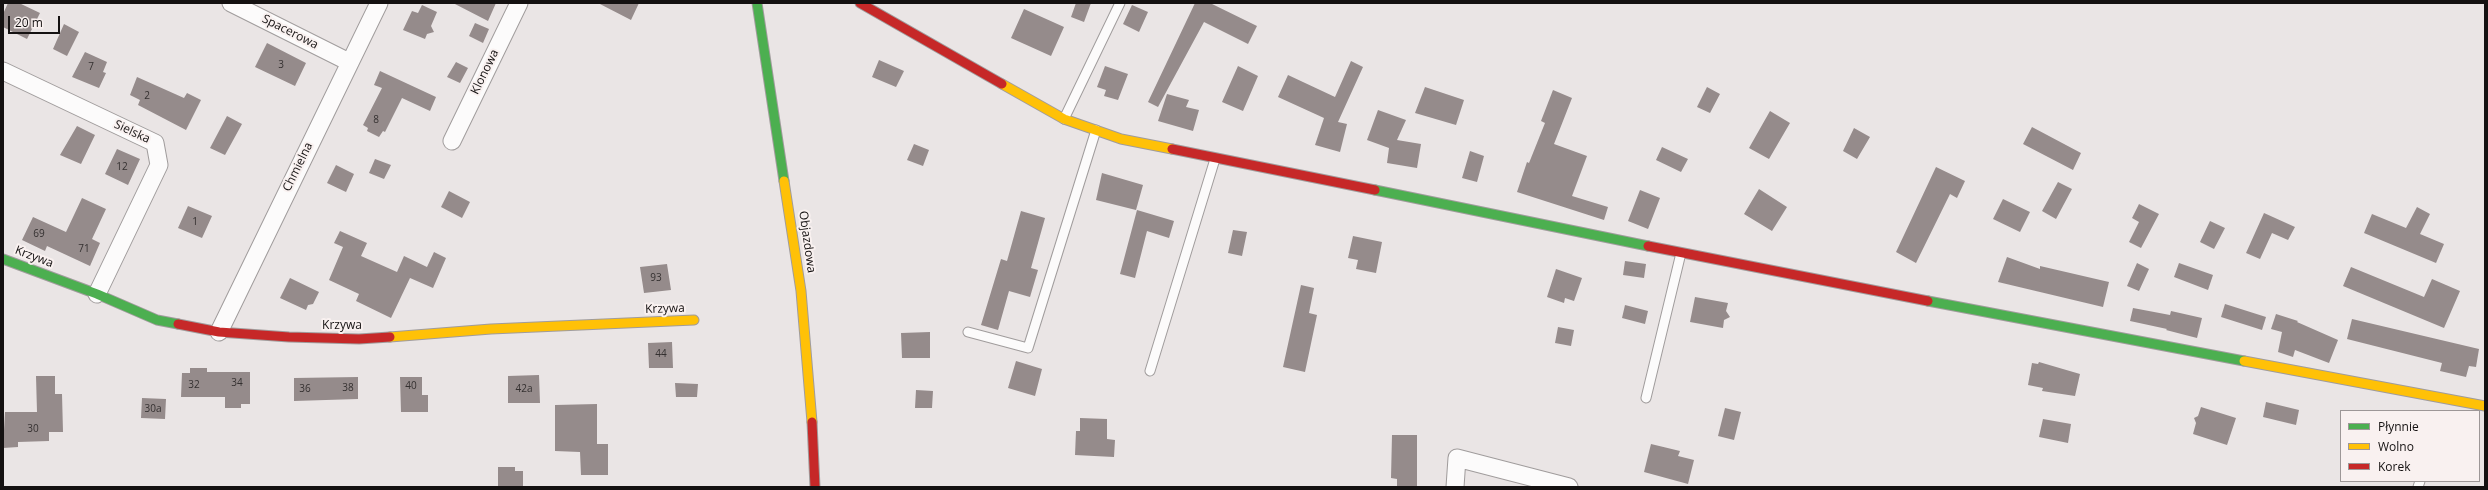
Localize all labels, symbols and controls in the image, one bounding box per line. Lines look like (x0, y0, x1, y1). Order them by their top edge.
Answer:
scale bar (10, 8, 62, 34)
street label: Spacerowa (259, 12, 321, 52)
text: 20 m (15, 14, 43, 31)
street label: Klonowa (468, 47, 502, 97)
house number: 3 (278, 59, 284, 71)
house number: 7 (88, 61, 94, 73)
house number: 2 (144, 90, 150, 102)
house number: 8 (373, 114, 379, 126)
street label: Sielska (112, 117, 152, 147)
street label: Chmielna (280, 140, 316, 194)
house number: 12 (116, 161, 128, 173)
street label: Objazdowa (796, 210, 818, 274)
house number: 1 (192, 216, 198, 228)
house number: 69 (33, 228, 45, 240)
street label: Krzywa (13, 243, 55, 271)
house number: 71 (78, 243, 90, 255)
house number: 93 (650, 272, 662, 284)
street label: Krzywa (645, 301, 685, 317)
street label: Krzywa (322, 319, 362, 333)
house number: 44 (655, 348, 667, 360)
house number: 34 (231, 377, 243, 389)
house number: 32 (188, 379, 200, 391)
house number: 40 (405, 380, 417, 392)
house number: 38 (342, 382, 354, 394)
house number: 36 (299, 383, 311, 395)
house number: 42a (516, 383, 532, 395)
house number: 30a (145, 403, 161, 415)
legend (2340, 410, 2480, 482)
text: Płynnie (2378, 418, 2419, 435)
house number: 30 (27, 423, 39, 435)
text: Wolno (2378, 438, 2414, 455)
text: Korek (2378, 458, 2411, 475)

